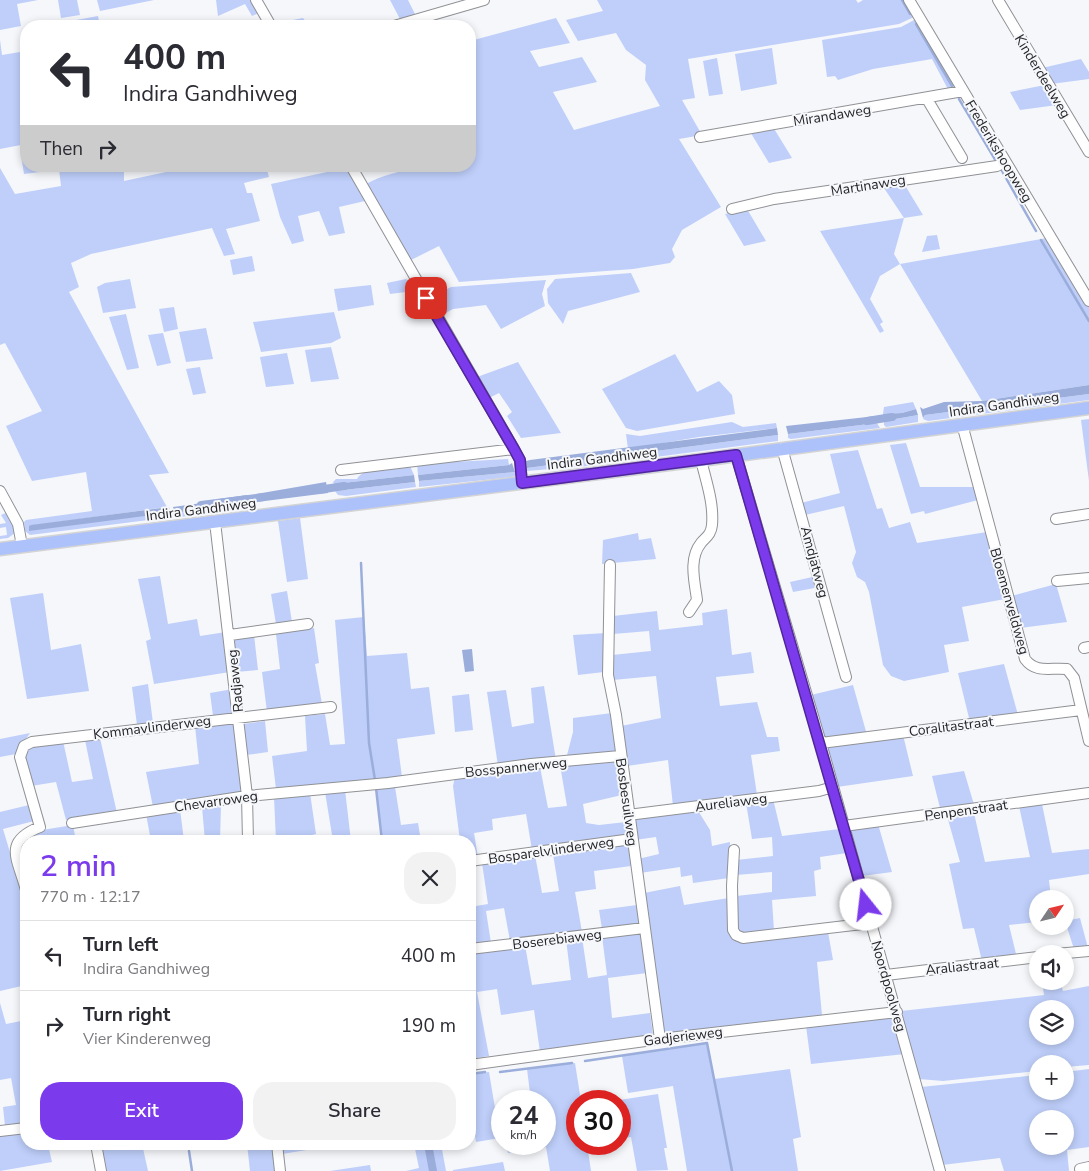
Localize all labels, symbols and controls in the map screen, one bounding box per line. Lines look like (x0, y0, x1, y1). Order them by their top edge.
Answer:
street label: Kinderdeelweg (1010, 31, 1075, 122)
text: 400 m (123, 34, 226, 81)
icon: left (40, 40, 105, 105)
text: Indira Gandhiweg (123, 79, 298, 109)
street label: Frederikshoopweg (960, 97, 1037, 206)
street label: Mirandaweg (792, 100, 872, 131)
icon: right (93, 135, 121, 163)
text: Then (40, 136, 83, 162)
street label: Martinaweg (829, 170, 907, 201)
pin (405, 277, 447, 319)
icon: arrive (412, 284, 440, 312)
street label: Indira Gandhiweg (948, 387, 1060, 422)
street label: Indira Gandhiweg (546, 442, 658, 475)
street label: Indira Gandhiweg (145, 493, 257, 526)
street label: Amdjatweg (796, 524, 833, 600)
street label: Bloemenveldweg (985, 546, 1034, 657)
street label: Radjaweg (223, 649, 248, 713)
street label: Kommavlinderweg (92, 711, 212, 744)
street label: Coralitastraat (908, 712, 995, 741)
street label: Bosspannerweg (464, 753, 568, 782)
street label: Bosbesuilweg (611, 757, 642, 847)
street label: Chevarroweg (173, 786, 259, 817)
street label: Aureliaweg (694, 789, 768, 816)
street label: Penpenstraat (923, 795, 1009, 826)
street label: Bosparelvlinderweg (487, 832, 615, 869)
text: 2 min (40, 846, 116, 887)
button: close (404, 852, 456, 904)
position arrow (839, 878, 891, 930)
text: 770 m · 12:17 (40, 886, 141, 908)
north arrow (1029, 890, 1074, 935)
map controls (1029, 890, 1074, 1155)
street label: Boserebiaweg (511, 925, 603, 954)
text: Turn left (83, 932, 158, 958)
street label: Noordpoolweg (866, 938, 911, 1034)
icon: left (40, 942, 68, 970)
text: 400 m (401, 943, 456, 969)
button: sound (1029, 945, 1074, 990)
street label: Araliastraat (924, 953, 1000, 980)
text: Indira Gandhiweg (83, 958, 210, 980)
button: layers (1029, 1000, 1074, 1045)
text: Turn right (83, 1002, 170, 1028)
icon: right (40, 1012, 68, 1040)
text: 190 m (401, 1013, 456, 1039)
street label: Gadjerieweg (642, 1022, 724, 1051)
text: Vier Kinderenweg (83, 1028, 211, 1050)
button: + (1029, 1055, 1074, 1100)
button: Exit (40, 1082, 243, 1140)
button: Share (253, 1082, 456, 1140)
speed limit sign: 30 (566, 1090, 631, 1155)
text: 24 (508, 1099, 539, 1133)
button: − (1029, 1110, 1074, 1155)
text: km/h (510, 1127, 537, 1143)

